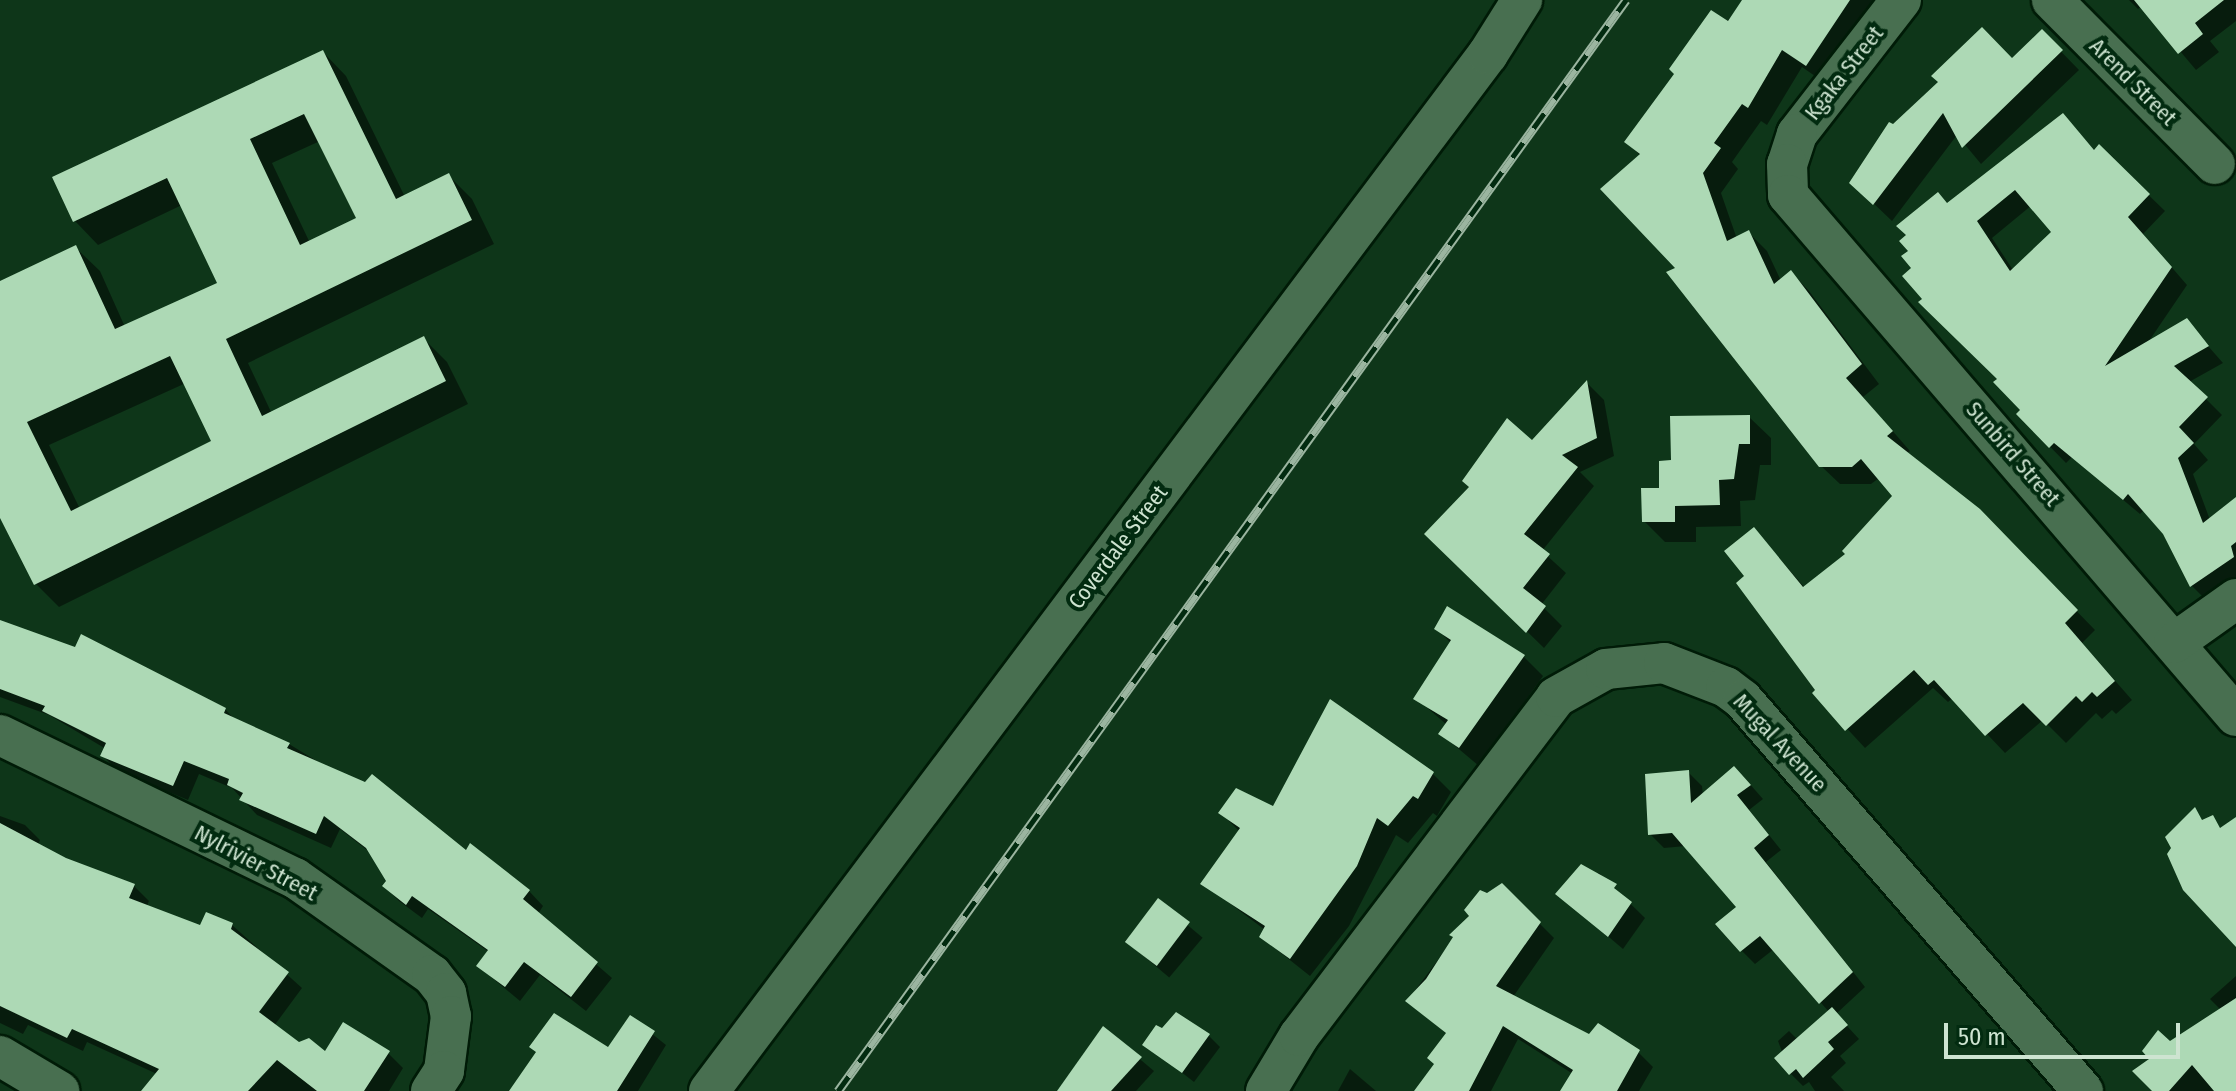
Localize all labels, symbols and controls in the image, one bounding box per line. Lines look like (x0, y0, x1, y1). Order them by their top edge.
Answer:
street label: Kgaka Street (1799, 21, 1889, 125)
street label: Arend Street (2084, 33, 2182, 131)
street label: Sunbird Street (1961, 397, 2065, 511)
street label: Coverdale Street (1063, 480, 1173, 614)
street label: Mugal Avenue (1728, 688, 1832, 798)
street label: Nylrivier Street (190, 820, 322, 906)
scale bar (1948, 1007, 2184, 1057)
text: 50 m (1958, 1023, 2006, 1051)

